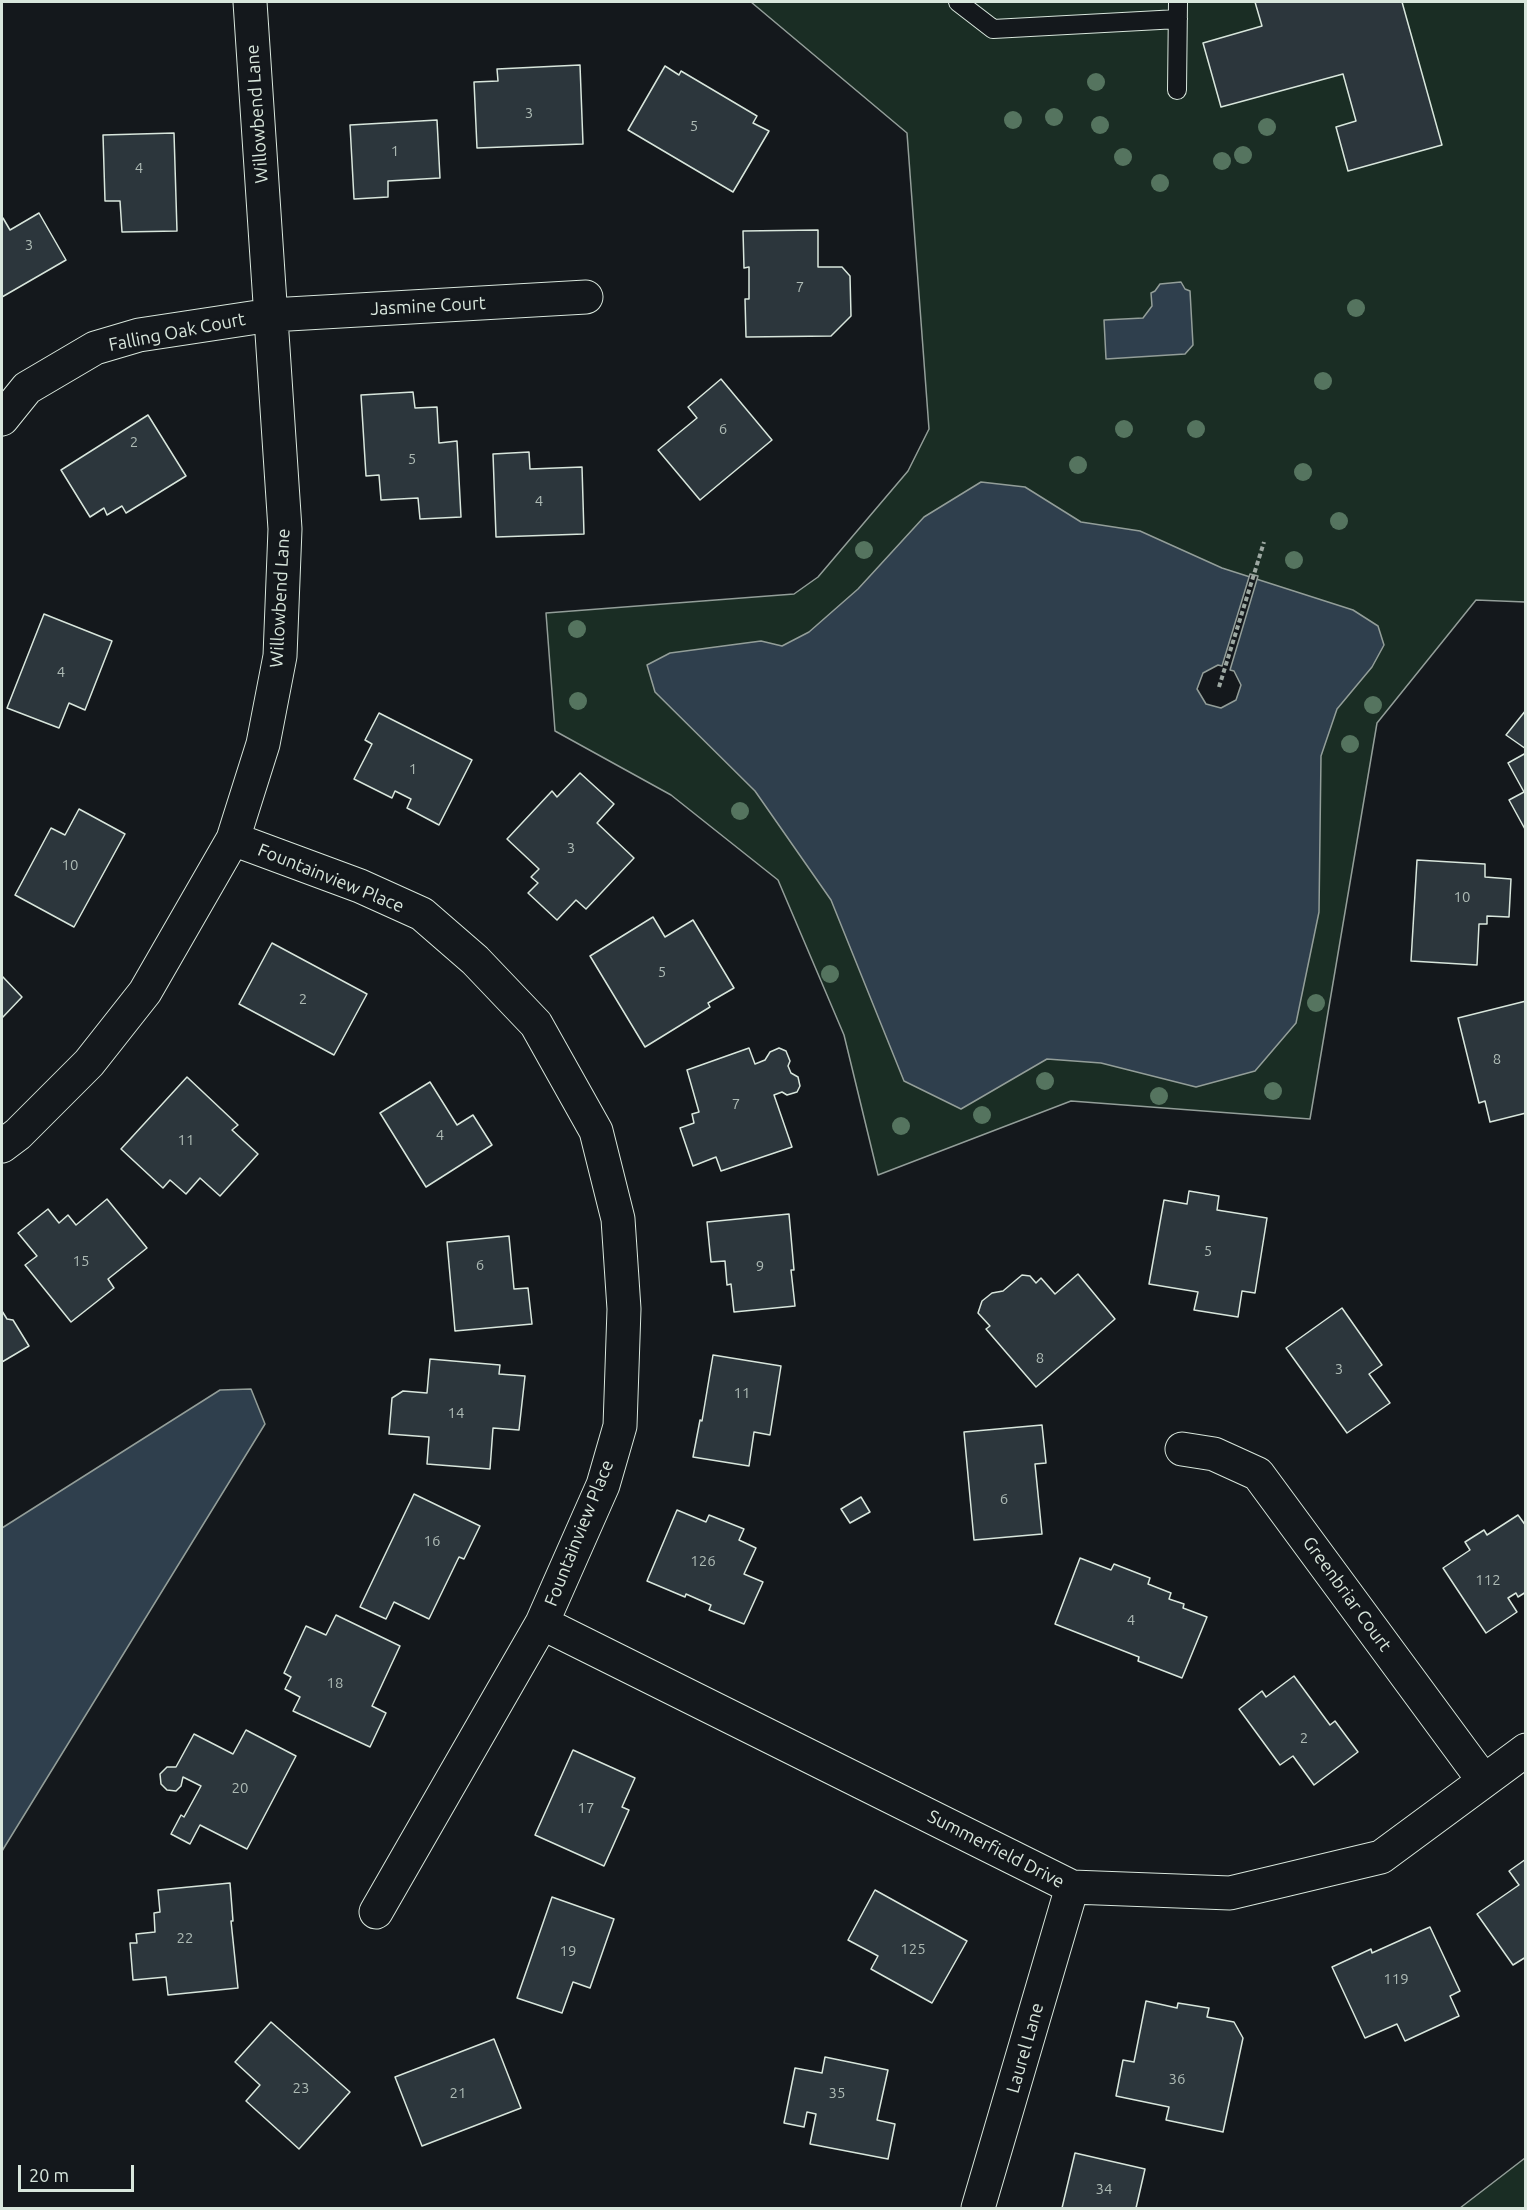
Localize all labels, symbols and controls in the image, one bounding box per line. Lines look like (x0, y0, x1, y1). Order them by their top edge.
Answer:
street label: Willowbend Lane (241, 44, 273, 184)
house number: 3 (525, 104, 533, 122)
house number: 5 (690, 117, 698, 135)
house number: 1 (391, 142, 399, 160)
house number: 4 (135, 159, 143, 177)
house number: 3 (25, 236, 33, 254)
house number: 7 (796, 278, 804, 296)
street label: Jasmine Court (370, 292, 486, 320)
street label: Falling Oak Court (107, 308, 247, 356)
house number: 6 (719, 420, 727, 438)
house number: 2 (130, 433, 138, 451)
house number: 5 (408, 450, 416, 468)
house number: 4 (535, 492, 543, 510)
street label: Willowbend Lane (266, 528, 294, 668)
house number: 4 (57, 663, 65, 681)
house number: 1 (409, 760, 417, 778)
street label: Fountainview Place (255, 839, 407, 917)
house number: 3 (567, 839, 575, 857)
house number: 10 (62, 856, 78, 874)
house number: 10 (1454, 888, 1470, 906)
house number: 5 (658, 963, 666, 981)
house number: 2 (299, 990, 307, 1008)
house number: 8 (1493, 1050, 1501, 1068)
house number: 7 (732, 1095, 740, 1113)
house number: 4 (436, 1126, 444, 1144)
house number: 11 (178, 1131, 194, 1149)
house number: 5 (1204, 1242, 1212, 1260)
house number: 15 (73, 1252, 89, 1270)
house number: 6 (476, 1256, 484, 1274)
house number: 9 (756, 1257, 764, 1275)
house number: 8 (1036, 1349, 1044, 1367)
house number: 3 (1335, 1360, 1343, 1378)
house number: 11 (734, 1384, 750, 1402)
house number: 14 (448, 1404, 464, 1422)
street label: Fountainview Place (540, 1457, 618, 1609)
house number: 6 (1000, 1490, 1008, 1508)
house number: 16 (424, 1532, 440, 1550)
street label: Greenbriar Court (1298, 1532, 1396, 1656)
house number: 126 (690, 1552, 716, 1570)
house number: 112 (1475, 1571, 1501, 1589)
house number: 4 (1127, 1611, 1135, 1629)
house number: 18 (327, 1674, 343, 1692)
house number: 2 (1300, 1729, 1308, 1747)
house number: 20 (232, 1779, 248, 1797)
house number: 17 (578, 1799, 594, 1817)
street label: Summerfield Drive (924, 1805, 1068, 1893)
house number: 22 (177, 1929, 193, 1947)
house number: 125 (900, 1940, 926, 1958)
house number: 19 (560, 1942, 576, 1960)
house number: 119 (1383, 1970, 1409, 1988)
street label: Laurel Lane (1002, 2000, 1048, 2096)
house number: 36 (1169, 2070, 1185, 2088)
house number: 23 (293, 2079, 309, 2097)
house number: 21 (450, 2084, 466, 2102)
house number: 35 (829, 2084, 845, 2102)
scale bar (21, 2153, 136, 2191)
text: 20 m (29, 2165, 69, 2185)
house number: 34 (1096, 2180, 1112, 2198)

